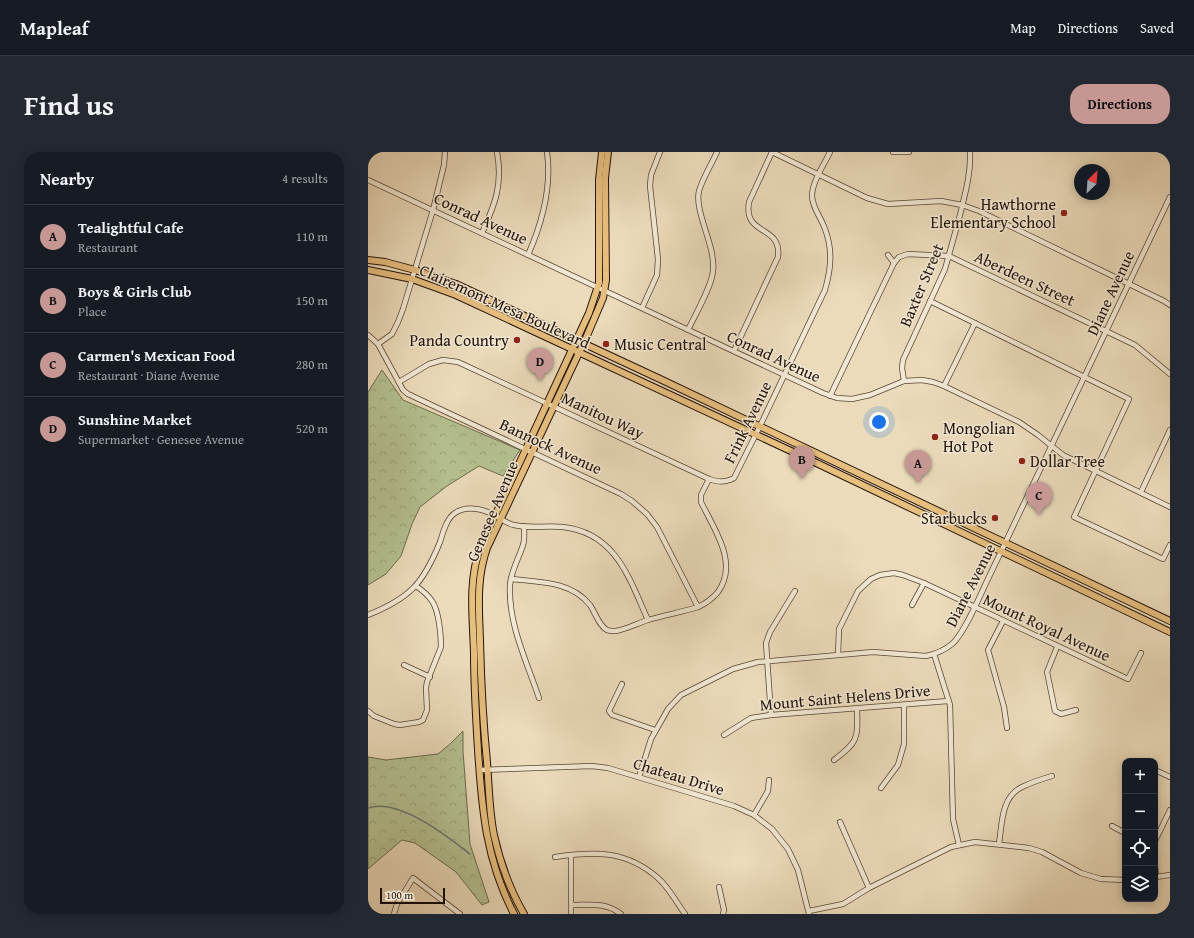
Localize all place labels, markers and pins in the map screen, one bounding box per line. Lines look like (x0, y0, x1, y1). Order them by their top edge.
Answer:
place label: Hawthorne Elementary School (931, 192, 1057, 234)
marker: Hawthorne Elementary School (1059, 208, 1069, 218)
place label: Panda Country (410, 328, 509, 352)
place label: Music Central (614, 332, 707, 356)
marker: Panda Country (512, 335, 522, 345)
marker: Music Central (601, 339, 611, 349)
pin: D (527, 348, 553, 381)
place label: Mongolian Hot Pot (943, 416, 1015, 458)
marker: Mongolian Hot Pot (930, 432, 940, 442)
pin: B (789, 446, 815, 479)
place label: Dollar Tree (1030, 449, 1105, 473)
pin: A (905, 450, 931, 483)
marker: Dollar Tree (1017, 456, 1027, 466)
pin: C (1026, 482, 1052, 515)
place label: Starbucks (921, 506, 987, 530)
marker: Starbucks (990, 513, 1000, 523)

